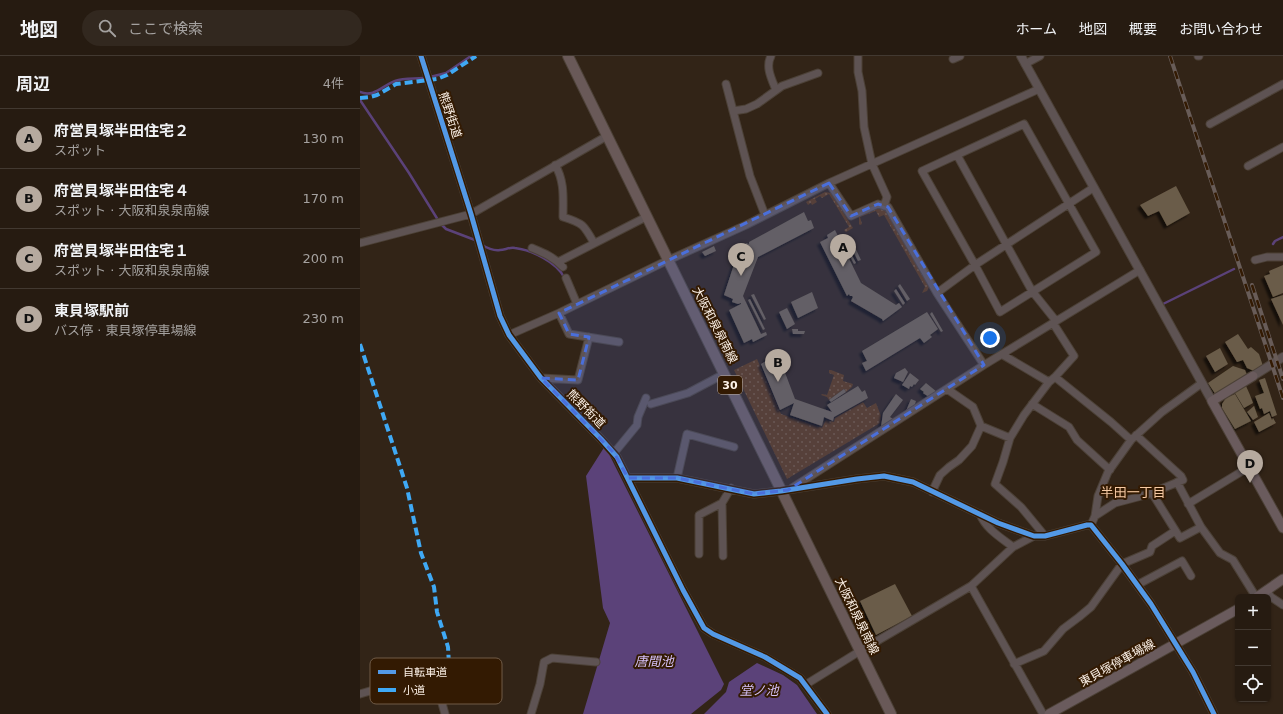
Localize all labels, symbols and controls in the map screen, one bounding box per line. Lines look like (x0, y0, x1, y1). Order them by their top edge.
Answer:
search box (82, 10, 362, 46)
icon: search (96, 17, 118, 39)
text: 地図 (20, 18, 58, 40)
text: ここで検索 (128, 20, 203, 38)
text: ホーム (1015, 21, 1057, 37)
text: 地図 (1079, 21, 1107, 37)
text: 概要 (1129, 21, 1157, 37)
text: お問い合わせ (1179, 21, 1263, 37)
text: 周辺 (16, 74, 50, 94)
text: 4件 (323, 76, 344, 91)
street label: 熊野街道 (436, 90, 464, 140)
text: 府営貝塚半田住宅２ (54, 122, 189, 140)
text: A (24, 131, 34, 146)
text: 130 m (302, 131, 344, 146)
text: スポット (54, 143, 106, 158)
text: 府営貝塚半田住宅４ (54, 182, 189, 200)
text: B (24, 191, 34, 206)
text: 170 m (302, 191, 344, 206)
text: スポット · 大阪和泉泉南線 (54, 203, 209, 218)
pin: A (830, 234, 856, 267)
text: 府営貝塚半田住宅１ (54, 242, 189, 260)
pin: C (728, 243, 754, 276)
text: C (24, 251, 34, 266)
text: 200 m (302, 251, 344, 266)
text: スポット · 大阪和泉泉南線 (54, 263, 209, 278)
street label: 大阪和泉泉南線 (690, 284, 740, 366)
text: 東貝塚駅前 (54, 302, 129, 320)
text: D (24, 311, 34, 326)
text: 230 m (302, 311, 344, 326)
text: バス停 · 東貝塚停車場線 (54, 323, 196, 338)
your location (980, 328, 1000, 348)
pin: B (765, 349, 791, 382)
road number: 30 (718, 376, 742, 394)
street label: 熊野街道 (564, 387, 608, 431)
pin: D (1237, 450, 1263, 483)
district label: 半田一丁目 (1100, 485, 1166, 500)
street label: 大阪和泉泉南線 (832, 575, 882, 657)
map controls (1235, 594, 1271, 702)
button: + (1235, 594, 1271, 630)
button: − (1235, 630, 1271, 666)
street label: 東貝塚停車場線 (1077, 637, 1157, 689)
water label: 唐間池 (634, 654, 675, 669)
legend (370, 658, 502, 704)
text: 自転車道 (403, 666, 447, 679)
button: locate (1235, 666, 1271, 702)
water label: 堂ノ池 (739, 683, 780, 698)
text: 小道 (403, 684, 425, 697)

